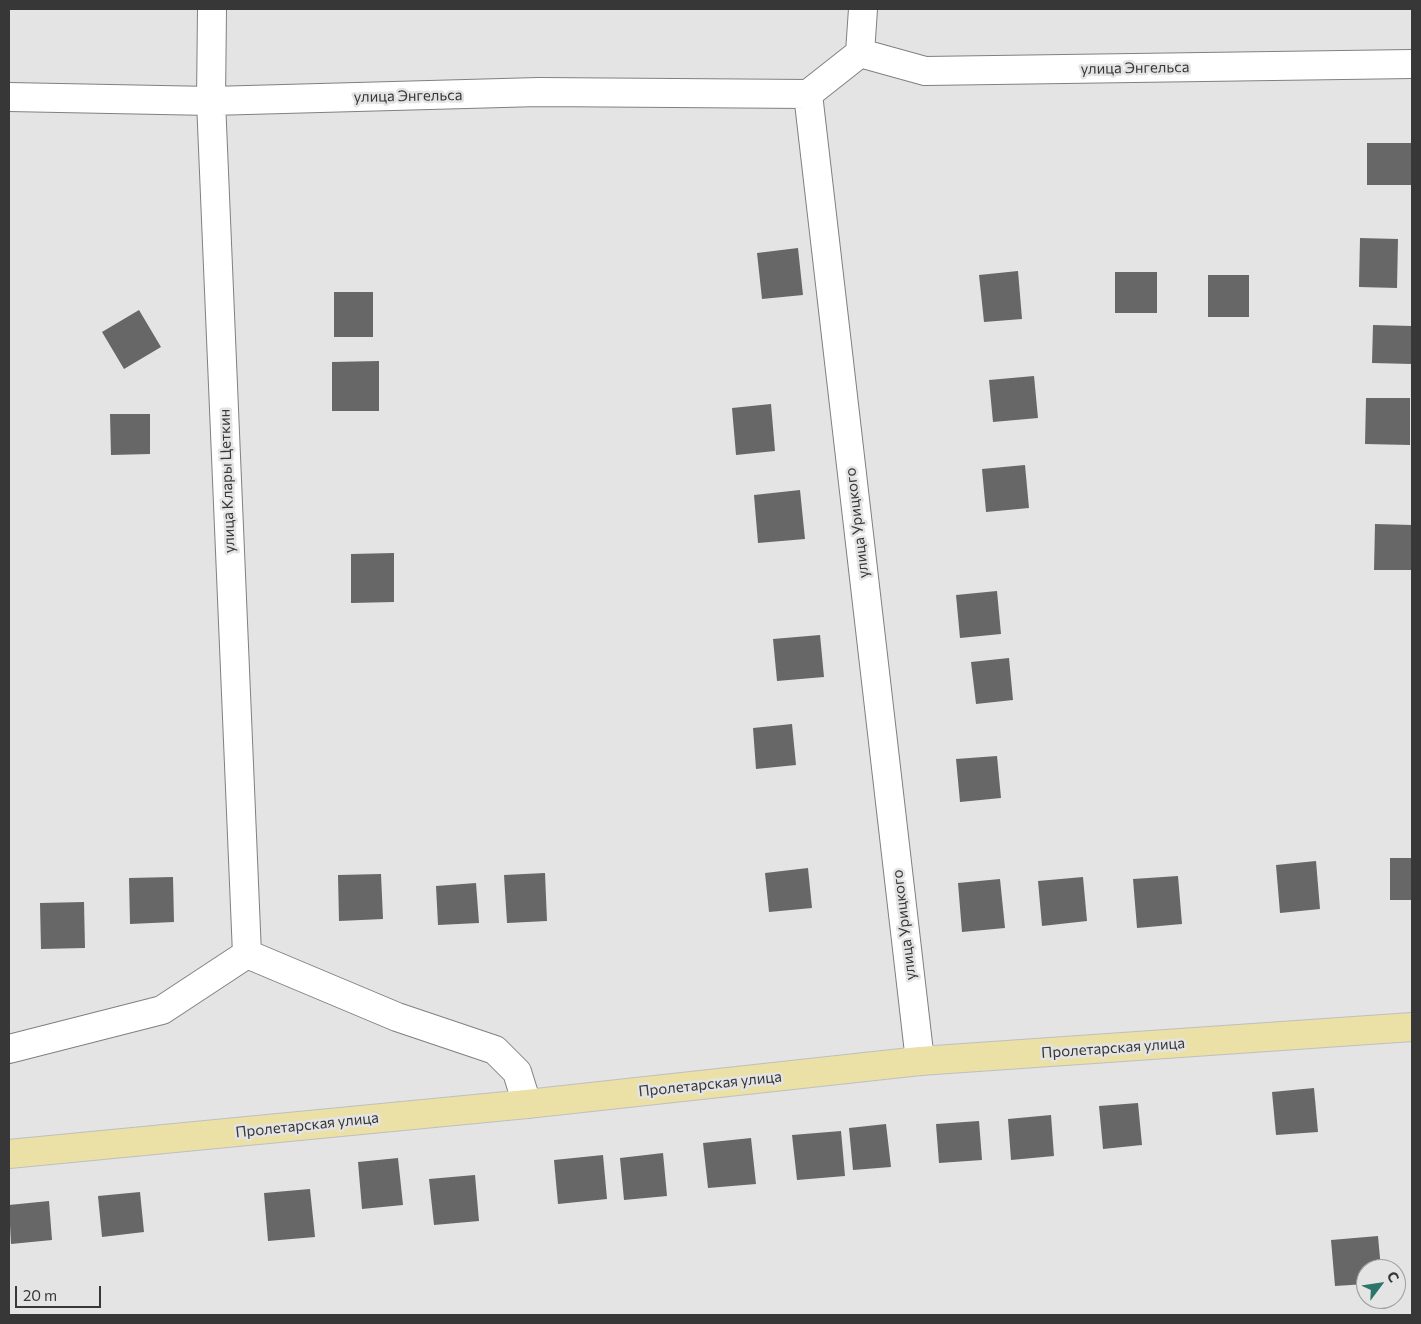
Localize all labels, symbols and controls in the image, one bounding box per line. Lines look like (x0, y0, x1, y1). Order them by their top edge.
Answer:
street label: улица Энгельса (1081, 58, 1189, 78)
street label: улица Энгельса (354, 86, 462, 106)
street label: улица Клары Цеткин (215, 408, 239, 554)
street label: улица Урицкого (841, 467, 873, 579)
street label: улица Урицкого (888, 869, 920, 981)
street label: Пролетарская улица (1041, 1034, 1185, 1062)
street label: Пролетарская улица (637, 1068, 783, 1100)
street label: Пролетарская улица (234, 1109, 380, 1141)
north arrow (1356, 1259, 1406, 1309)
text: С (1384, 1268, 1403, 1285)
scale bar (18, 1276, 104, 1308)
text: 20 m (23, 1286, 57, 1304)

